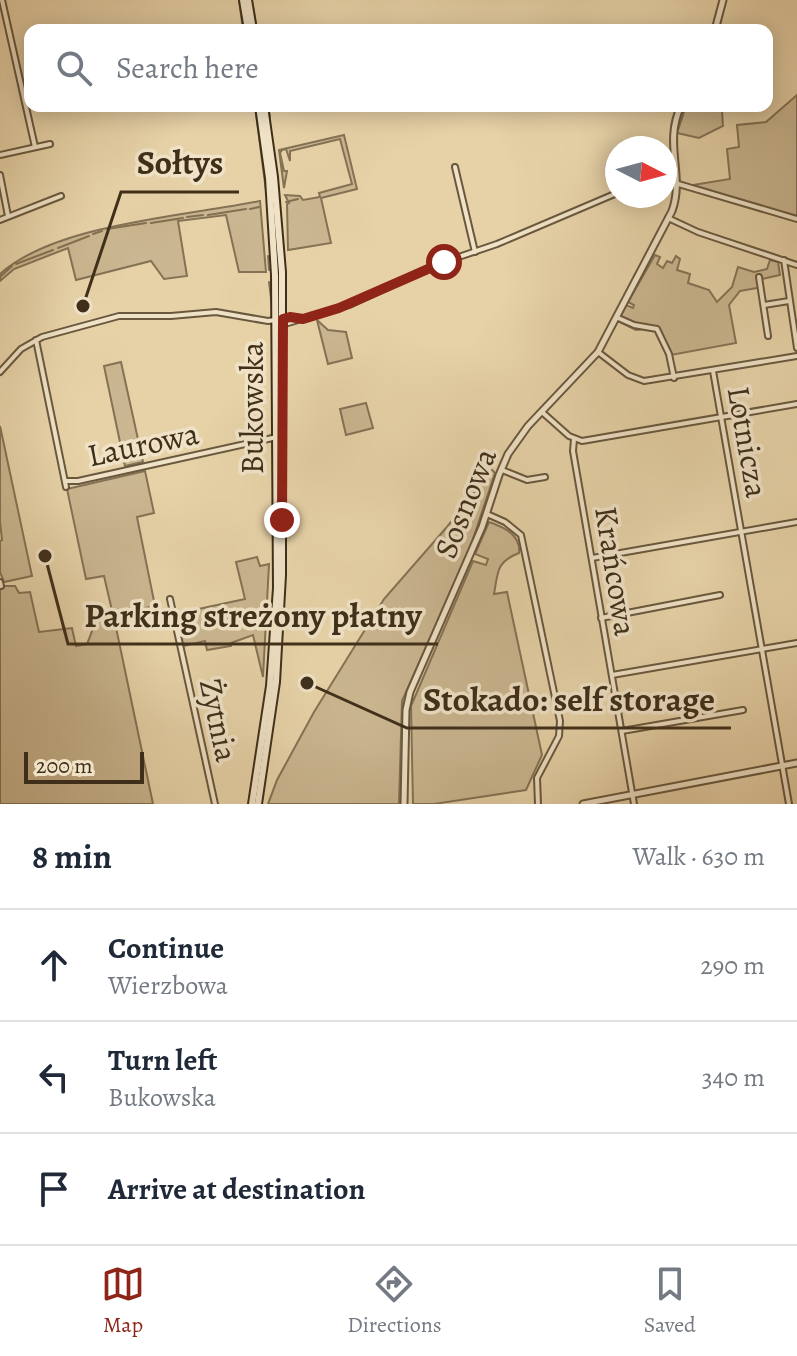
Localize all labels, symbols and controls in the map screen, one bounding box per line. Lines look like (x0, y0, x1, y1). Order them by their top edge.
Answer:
search box (24, 24, 773, 112)
icon: search (52, 46, 96, 90)
text: Search here (116, 48, 259, 88)
callout: Sołtys (121, 134, 239, 192)
north arrow (605, 136, 677, 208)
text: Sołtys (137, 139, 223, 186)
route start (426, 244, 462, 280)
street label: Bukowska (230, 342, 274, 474)
street label: Lotnicza (717, 383, 779, 501)
street label: Laurowa (83, 411, 203, 477)
street label: Sosnowa (423, 441, 507, 565)
route end (264, 502, 300, 538)
street label: Krańcowa (584, 503, 648, 639)
callout: Parking streżony płatny (68, 586, 438, 644)
text: Parking streżony płatny (84, 592, 423, 639)
callout: Stokado: self storage (407, 670, 731, 728)
street label: Żytnia (189, 674, 249, 766)
text: Stokado: self storage (423, 676, 715, 723)
scale bar (24, 748, 144, 784)
text: 200 m (36, 751, 93, 781)
text: 8 min (32, 833, 112, 880)
text: Walk · 630 m (633, 839, 765, 874)
text: Continue (108, 928, 224, 968)
icon: ahead (32, 943, 76, 987)
text: 290 m (700, 948, 765, 983)
text: Wierzbowa (108, 968, 228, 1003)
text: Turn left (108, 1040, 217, 1080)
icon: left (32, 1055, 76, 1099)
text: 340 m (702, 1060, 765, 1095)
text: Bukowska (108, 1080, 216, 1115)
icon: arrive (32, 1167, 76, 1211)
text: Arrive at destination (108, 1169, 365, 1209)
tab: Map (101, 1262, 145, 1340)
tab: Directions (347, 1262, 442, 1340)
tab: Saved (644, 1262, 696, 1340)

